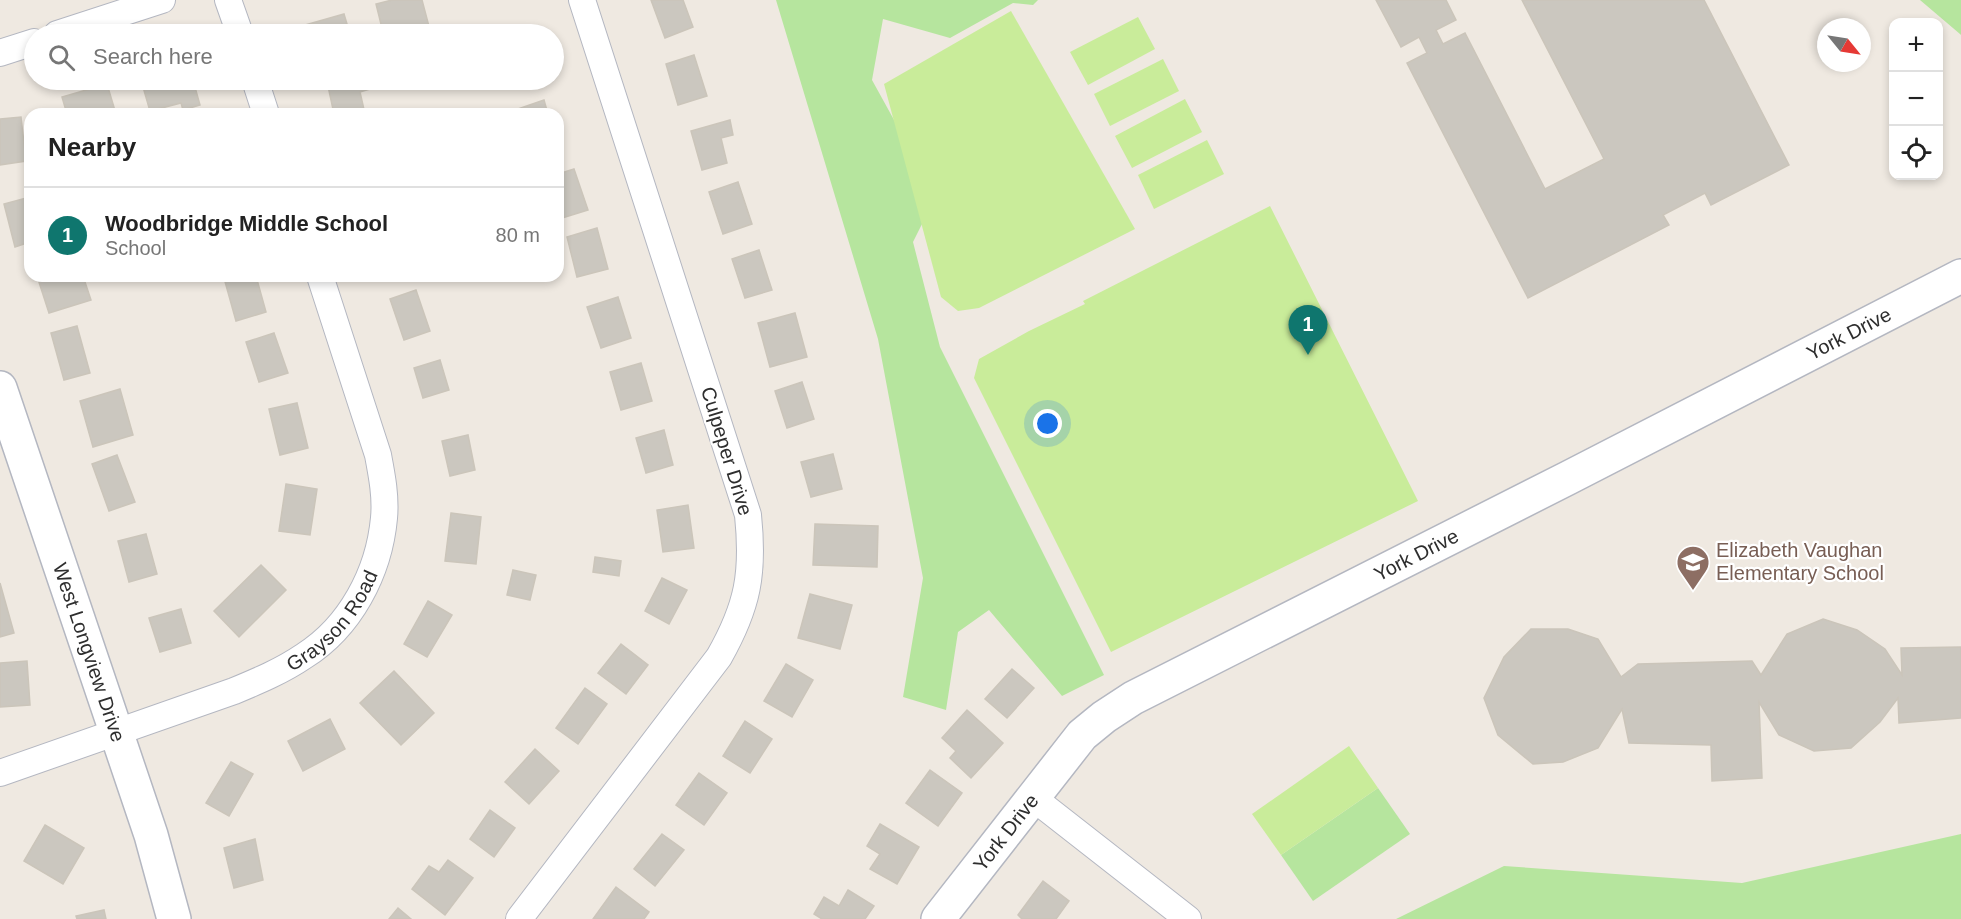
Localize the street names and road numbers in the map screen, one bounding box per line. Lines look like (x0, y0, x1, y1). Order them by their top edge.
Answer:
street label: York Drive (1803, 303, 1895, 364)
street label: Culpeper Drive (697, 384, 757, 518)
street label: York Drive (1370, 524, 1462, 585)
street label: West Longview Drive (49, 560, 130, 745)
street label: Grayson Road (282, 567, 382, 675)
street label: York Drive (969, 790, 1043, 875)

